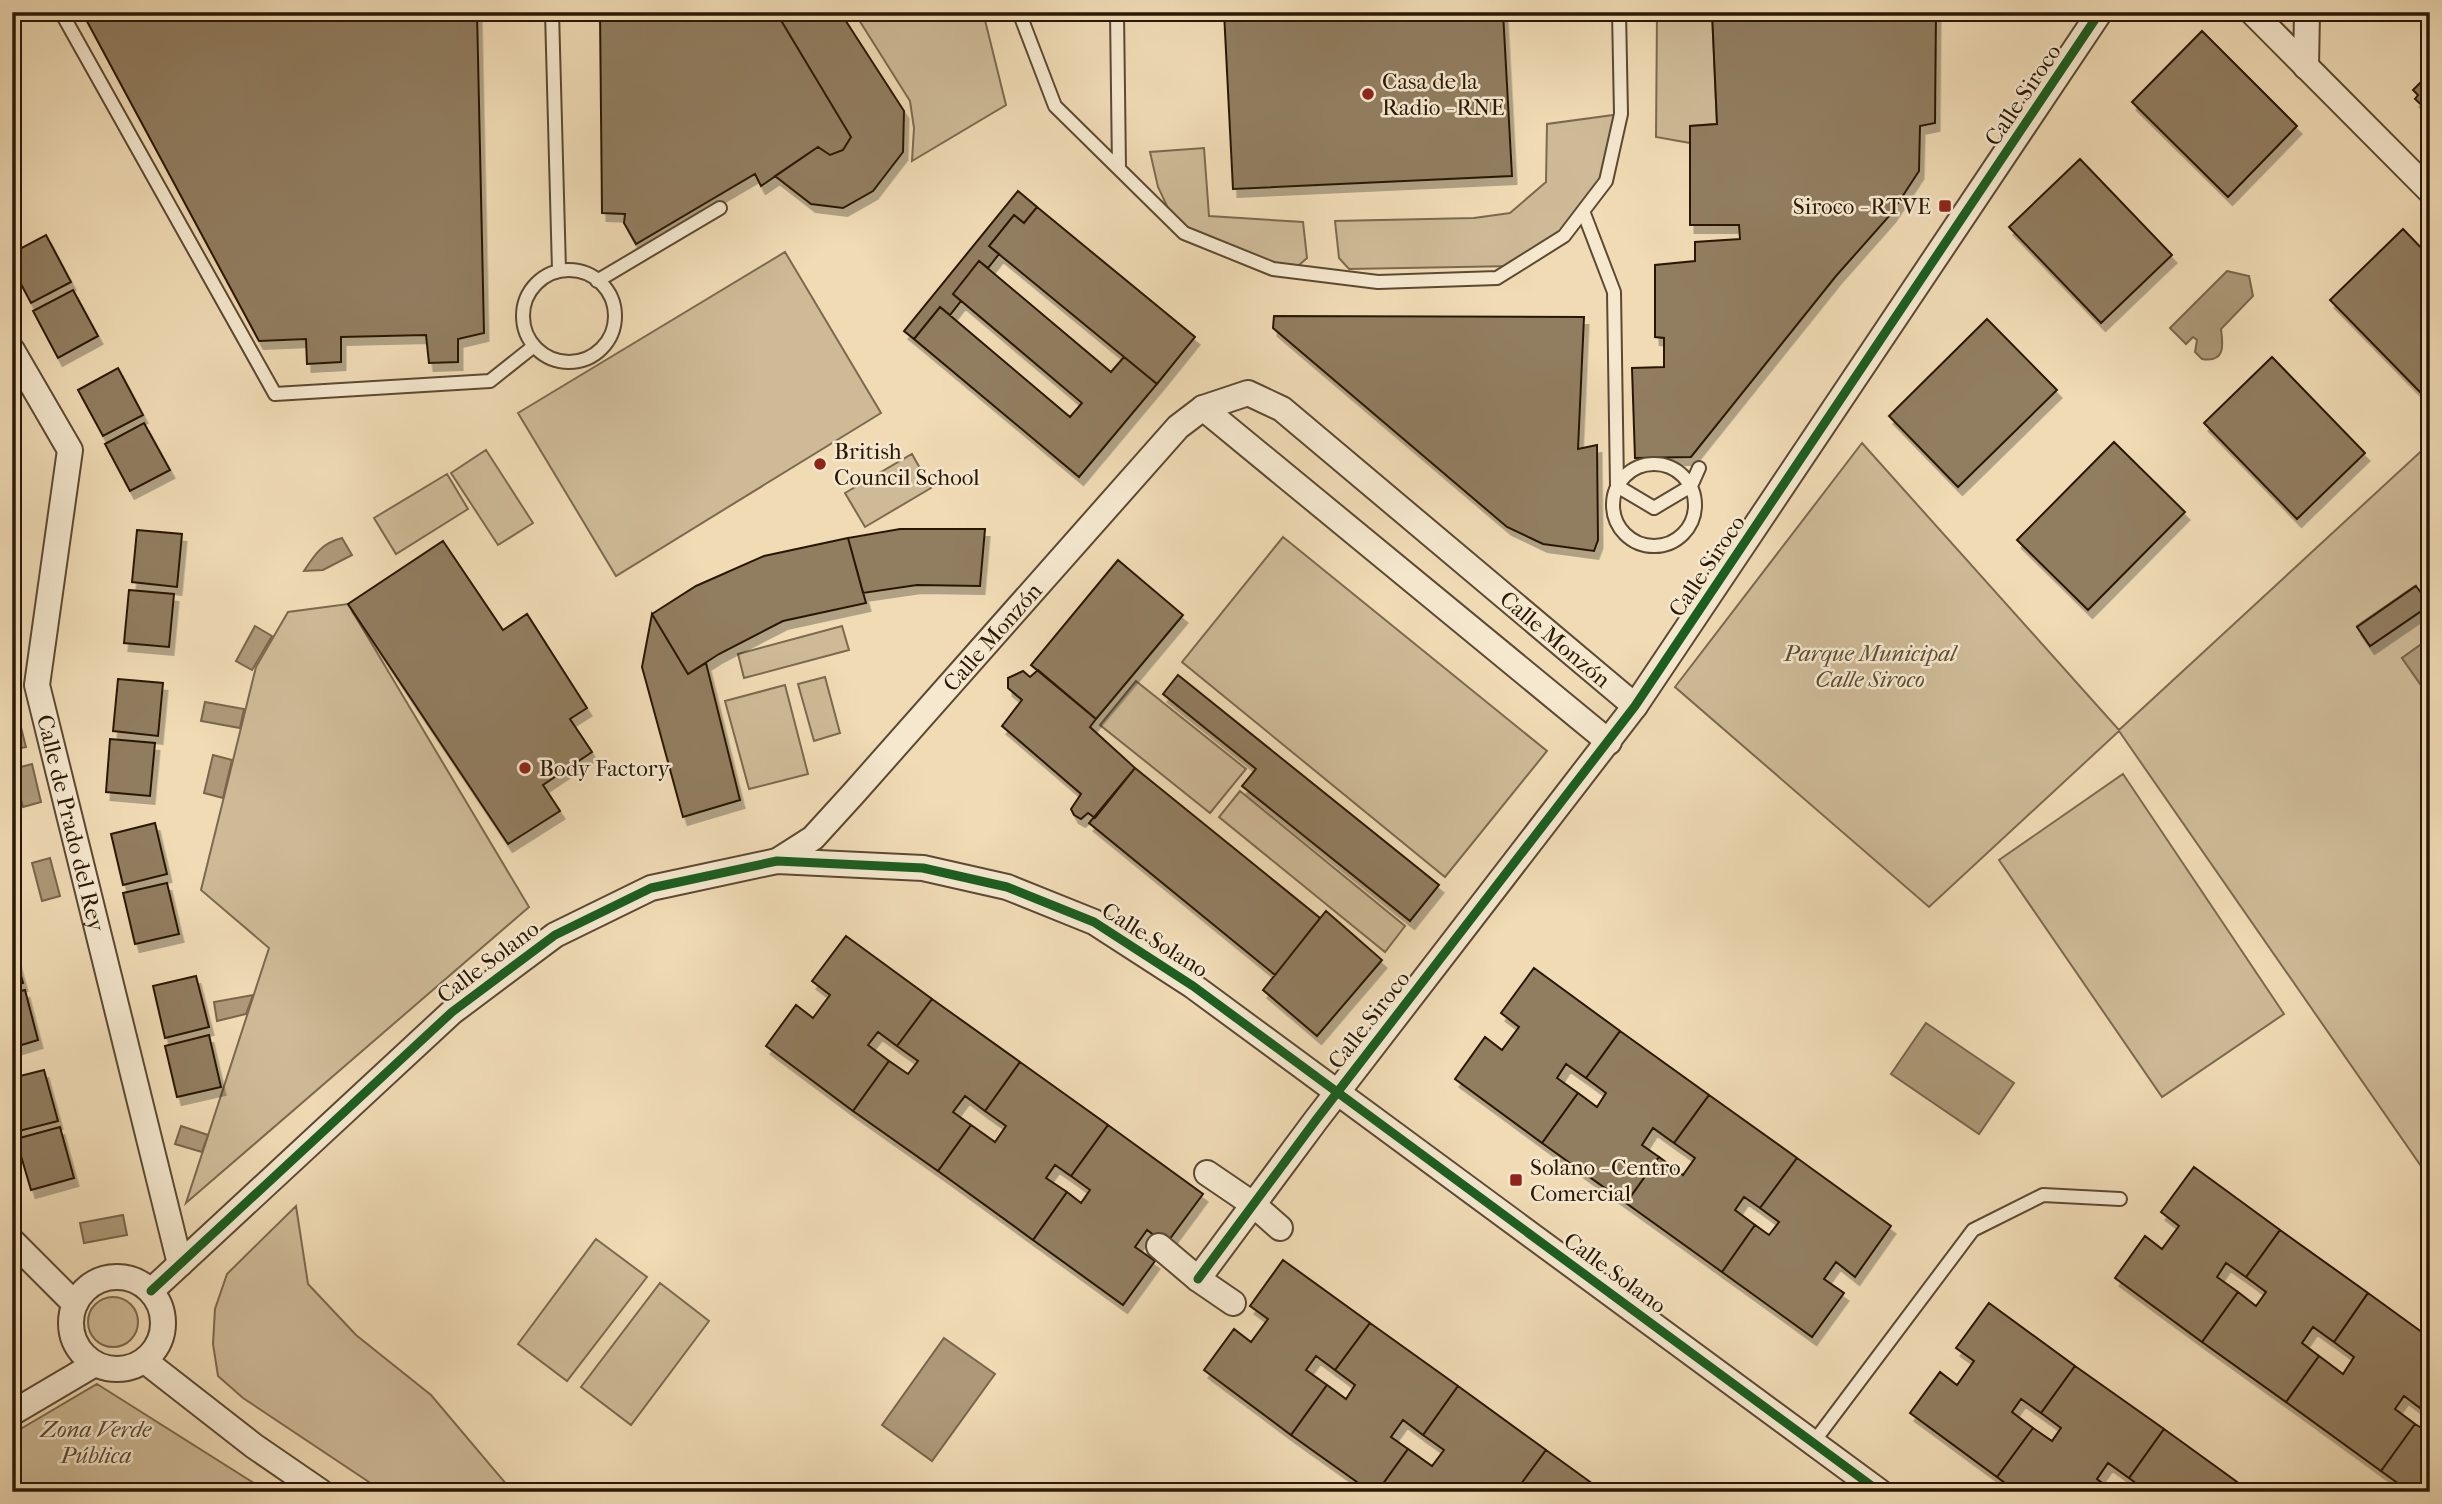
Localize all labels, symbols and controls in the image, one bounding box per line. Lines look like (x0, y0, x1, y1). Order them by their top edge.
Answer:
street label: Calle Siroco (1979, 39, 2067, 151)
place label: Casa de la Radio - RNE (1382, 68, 1504, 121)
marker: Casa de la Radio - RNE (1360, 86, 1376, 102)
place label: Siroco - RTVE (1793, 193, 1931, 220)
marker: Siroco - RTVE (1937, 198, 1953, 214)
place label: British Council School (834, 438, 980, 491)
marker: British Council School (812, 456, 828, 472)
street label: Calle Siroco (1663, 510, 1751, 622)
street label: Calle Monzón (937, 577, 1048, 697)
street label: Calle Monzón (1495, 585, 1616, 693)
park label: Parque Municipal Calle Siroco (1783, 640, 1958, 693)
street label: Calle de Prado del Rey (31, 712, 111, 935)
place label: Body Factory (539, 755, 671, 782)
marker: Body Factory (517, 760, 533, 776)
street label: Calle Solano (1097, 897, 1213, 983)
street label: Calle Solano (432, 915, 544, 1009)
street label: Calle Siroco (1322, 966, 1416, 1074)
place label: Solano - Centro Comercial (1530, 1154, 1681, 1207)
marker: Solano - Centro Comercial (1508, 1172, 1524, 1188)
street label: Calle Solano (1558, 1227, 1672, 1319)
park label: Zona Verde Pública (39, 1416, 152, 1469)

